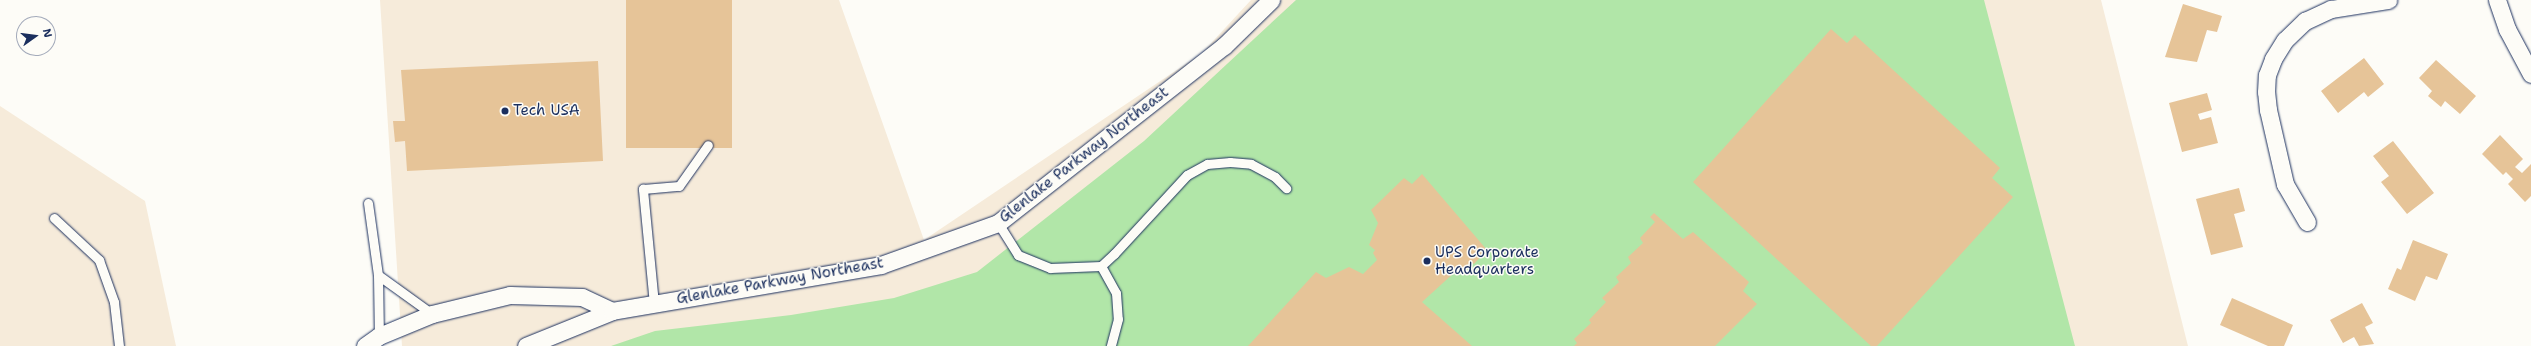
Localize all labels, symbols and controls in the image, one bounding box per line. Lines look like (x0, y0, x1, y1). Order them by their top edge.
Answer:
north arrow (16, 16, 56, 56)
text: N (39, 27, 55, 39)
street label: Glenlake Parkway Northeast (996, 83, 1172, 227)
place label: Tech USA (513, 102, 580, 120)
marker: Tech USA (500, 106, 510, 116)
place label: UPS Corporate Headquarters (1435, 243, 1539, 278)
street label: Glenlake Parkway Northeast (675, 254, 885, 308)
marker: UPS Corporate Headquarters (1422, 256, 1432, 266)

